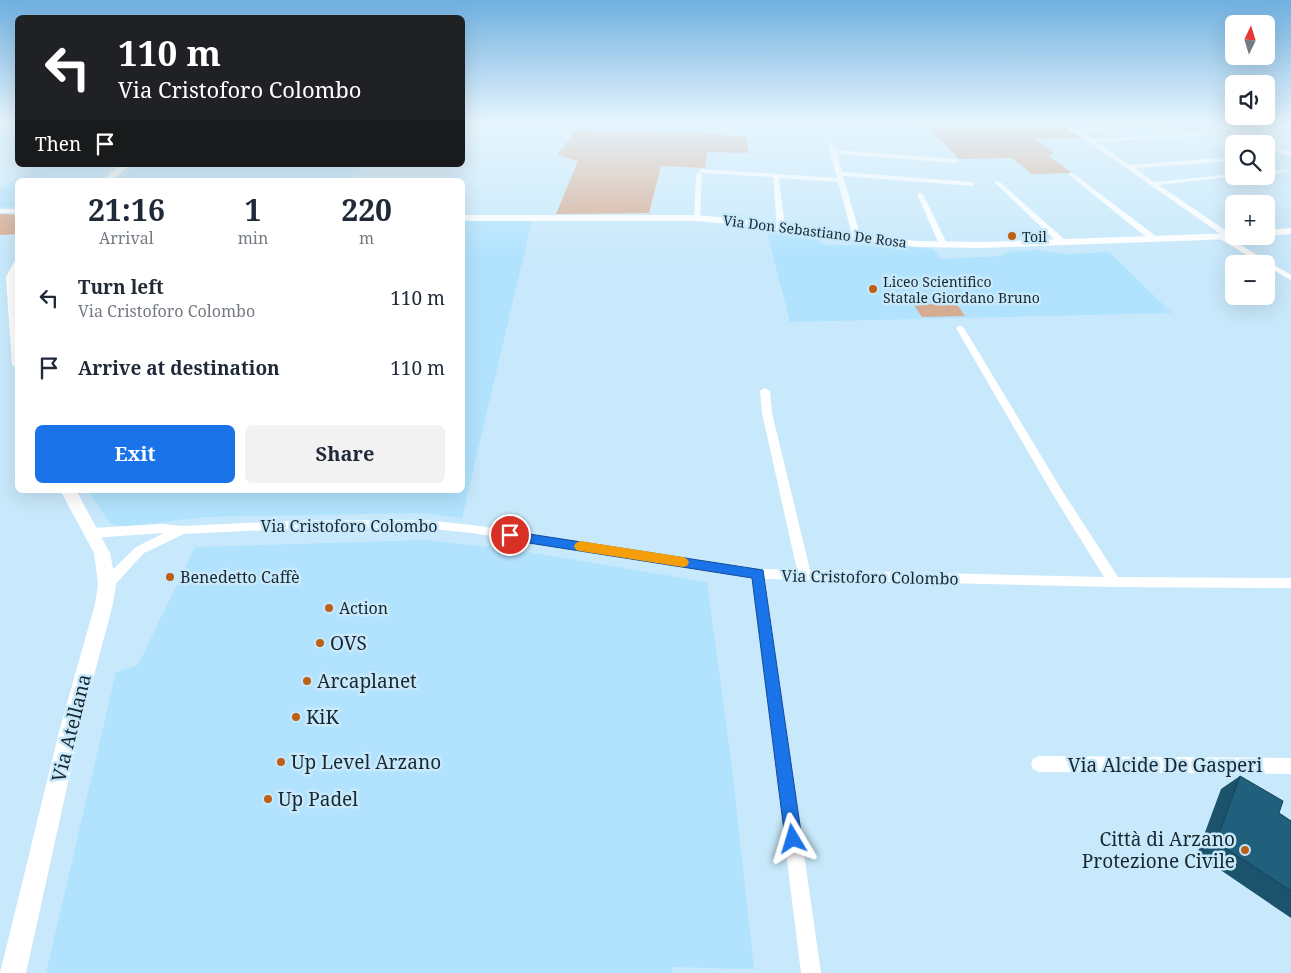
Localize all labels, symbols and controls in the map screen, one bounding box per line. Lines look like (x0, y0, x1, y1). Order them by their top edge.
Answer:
north arrow (1225, 15, 1275, 65)
map controls (1225, 15, 1275, 305)
text: 110 m (118, 29, 221, 76)
icon: left (35, 35, 100, 100)
text: Via Cristoforo Colombo (118, 74, 362, 104)
button: sound (1225, 75, 1275, 125)
icon: arrive (91, 130, 119, 158)
text: Then (35, 131, 81, 157)
button: search (1225, 135, 1275, 185)
text: 21:16 (88, 189, 165, 230)
text: 1 (245, 189, 261, 230)
text: 220 (341, 189, 392, 230)
button: + (1225, 195, 1275, 245)
street label: Via Don Sebastiano De Rosa (722, 210, 908, 252)
text: Arrival (99, 227, 154, 249)
text: min (238, 227, 268, 249)
text: m (359, 227, 374, 249)
place label: Toil (1022, 227, 1047, 246)
marker: Toil (1006, 230, 1018, 242)
button: − (1225, 255, 1275, 305)
place label: Liceo Scientifico Statale Giordano Bruno (883, 272, 1040, 307)
text: Turn left (78, 274, 164, 300)
marker: Liceo Scientifico Statale Giordano Bruno (867, 283, 879, 295)
icon: left (35, 284, 63, 312)
text: 110 m (390, 285, 445, 311)
text: Via Cristoforo Colombo (78, 300, 255, 322)
icon: arrive (35, 354, 63, 382)
text: Arrive at destination (78, 355, 280, 381)
text: 110 m (390, 355, 445, 381)
button: Exit (35, 425, 235, 483)
button: Share (245, 425, 445, 483)
pin (489, 514, 531, 556)
street label: Via Cristoforo Colombo (260, 515, 438, 537)
icon: arrive (496, 521, 524, 549)
street label: Via Cristoforo Colombo (781, 564, 959, 590)
place label: Benedetto Caffè (180, 566, 300, 588)
marker: Benedetto Caffè (164, 571, 176, 583)
place label: Action (339, 597, 388, 619)
marker: Action (323, 602, 335, 614)
place label: OVS (330, 630, 367, 656)
marker: OVS (314, 637, 326, 649)
place label: Arcaplanet (317, 668, 417, 694)
street label: Via Atellana (45, 671, 97, 785)
marker: Arcaplanet (301, 675, 313, 687)
place label: KiK (306, 704, 339, 730)
marker: KiK (290, 711, 302, 723)
place label: Up Level Arzano (291, 749, 441, 775)
street label: Via Alcide De Gasperi (1068, 752, 1262, 778)
marker: Up Level Arzano (275, 756, 287, 768)
place label: Up Padel (278, 786, 358, 812)
marker: Up Padel (262, 793, 274, 805)
position arrow (766, 812, 818, 864)
place label: Città di Arzano Protezione Civile (1082, 826, 1235, 874)
marker: Città di Arzano Protezione Civile (1239, 844, 1251, 856)

